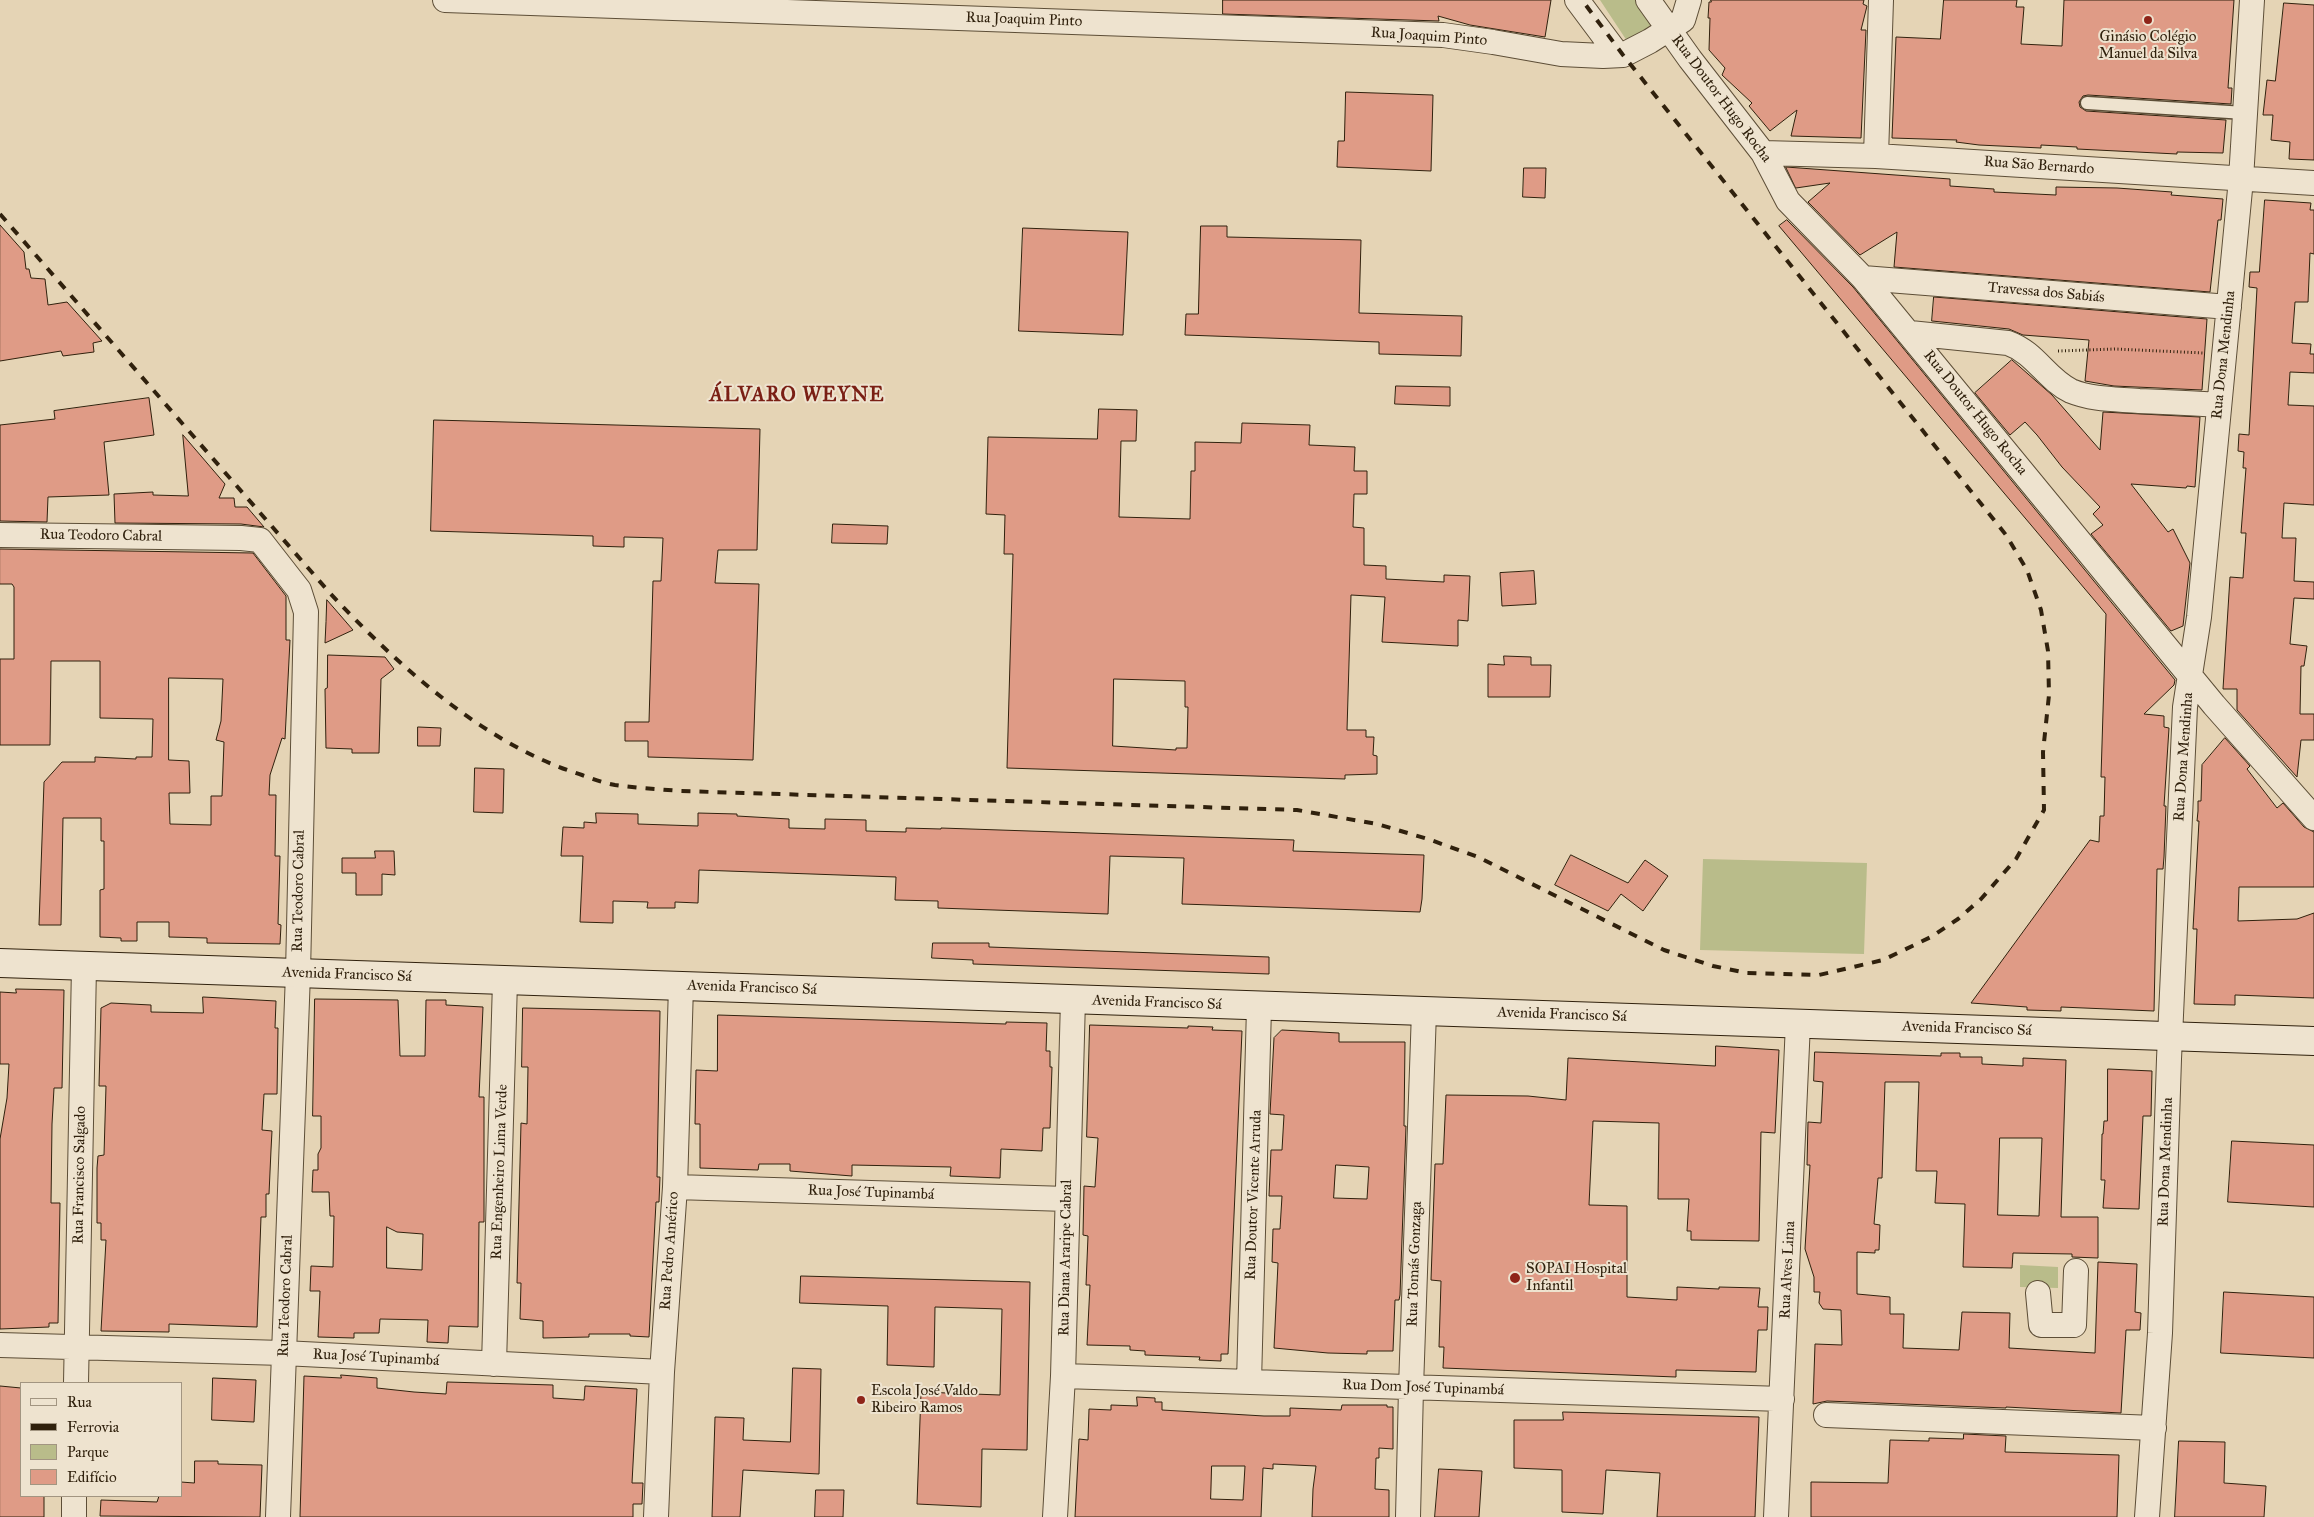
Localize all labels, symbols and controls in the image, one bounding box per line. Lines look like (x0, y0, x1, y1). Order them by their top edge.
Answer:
street label: Rua Joaquim Pinto (965, 9, 1083, 31)
marker: Ginásio Colégio Manuel da Silva (2142, 14, 2154, 26)
street label: Rua Joaquim Pinto (1370, 24, 1488, 50)
place label: Ginásio Colégio Manuel da Silva (2099, 28, 2197, 63)
street label: Rua Doutor Hugo Rocha (1667, 32, 1775, 166)
street label: Rua São Bernardo (1983, 153, 2095, 179)
street label: Travessa dos Sabiás (1987, 279, 2105, 307)
street label: Rua Dona Mendinha (2208, 290, 2240, 420)
street label: Rua Doutor Hugo Rocha (1919, 347, 2031, 479)
district label: ÁLVARO WEYNE (708, 384, 886, 408)
street label: Rua Teodoro Cabral (40, 526, 162, 546)
street label: Rua Dona Mendinha (2171, 692, 2197, 822)
street label: Rua Teodoro Cabral (289, 830, 309, 952)
street label: Avenida Francisco Sá (282, 964, 412, 986)
street label: Avenida Francisco Sá (687, 977, 817, 999)
street label: Avenida Francisco Sá (1092, 992, 1222, 1014)
street label: Avenida Francisco Sá (1497, 1004, 1627, 1026)
street label: Avenida Francisco Sá (1902, 1018, 2032, 1040)
street label: Rua Engenheiro Lima Verde (488, 1084, 512, 1260)
street label: Rua Dona Mendinha (2155, 1097, 2177, 1227)
street label: Rua Francisco Salgado (70, 1106, 90, 1244)
street label: Rua Doutor Vicente Arruda (1242, 1110, 1266, 1280)
street label: Rua Diana Araripe Cabral (1056, 1180, 1076, 1336)
street label: Rua José Tupinambá (807, 1182, 935, 1204)
street label: Rua Pedro Américo (657, 1191, 683, 1311)
street label: Rua Tomás Gonzaga (1404, 1201, 1426, 1327)
street label: Rua Alves Lima (1776, 1221, 1800, 1319)
street label: Rua Teodoro Cabral (275, 1235, 297, 1357)
place label: SOPAI Hospital Infantil (1526, 1260, 1627, 1295)
marker: SOPAI Hospital Infantil (1508, 1271, 1522, 1285)
street label: Rua José Tupinambá (312, 1346, 440, 1370)
street label: Rua Dom José Tupinambá (1342, 1376, 1504, 1400)
legend (20, 1382, 182, 1497)
place label: Escola José Valdo Ribeiro Ramos (871, 1382, 978, 1417)
text: Rua (67, 1393, 92, 1411)
marker: Escola José Valdo Ribeiro Ramos (855, 1394, 867, 1406)
text: Ferrovia (67, 1418, 119, 1436)
text: Parque (67, 1443, 109, 1461)
text: Edifício (67, 1468, 117, 1486)

